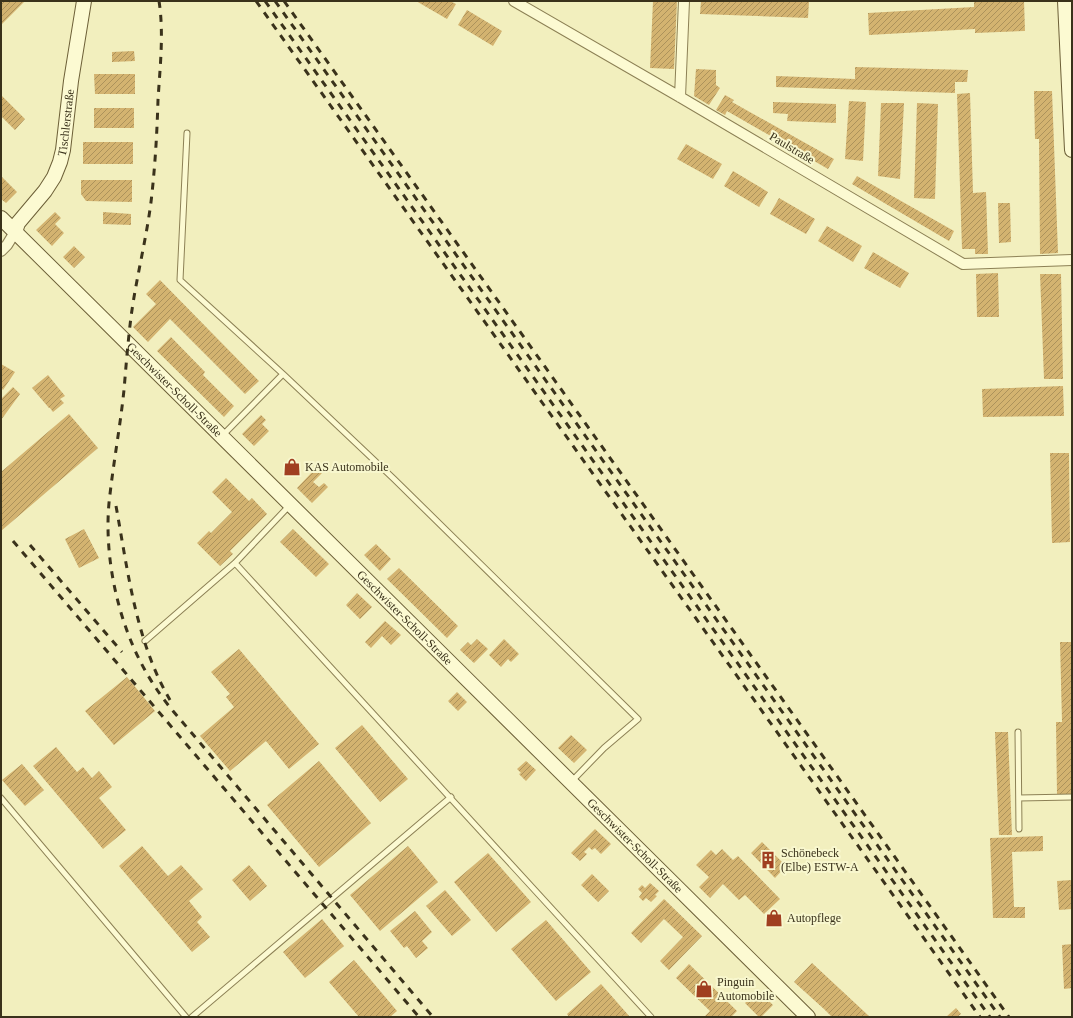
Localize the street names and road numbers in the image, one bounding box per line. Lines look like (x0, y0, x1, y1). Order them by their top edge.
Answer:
street label: Tischlerstraße (55, 88, 77, 158)
street label: Paulstraße (767, 129, 817, 167)
street label: Geschwister-Scholl-Straße (124, 339, 225, 440)
street label: Geschwister-Scholl-Straße (354, 567, 455, 668)
street label: Geschwister-Scholl-Straße (584, 795, 685, 896)

